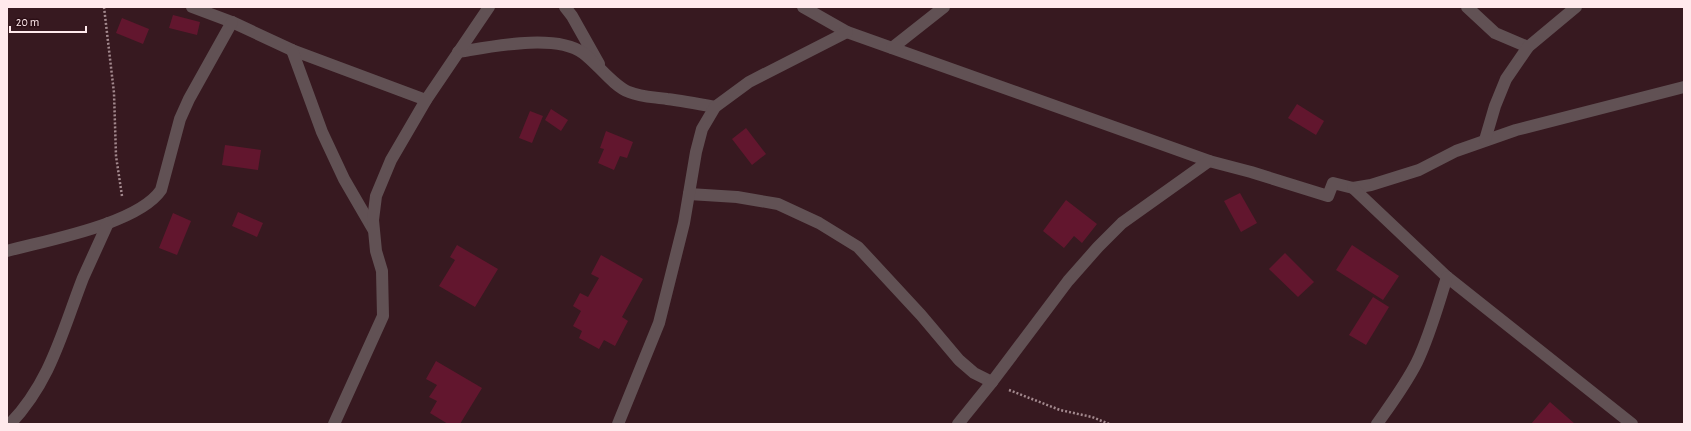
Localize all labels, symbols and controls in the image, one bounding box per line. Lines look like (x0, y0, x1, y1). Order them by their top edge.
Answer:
scale bar (10, 8, 86, 34)
text: 20 m (16, 16, 39, 28)

